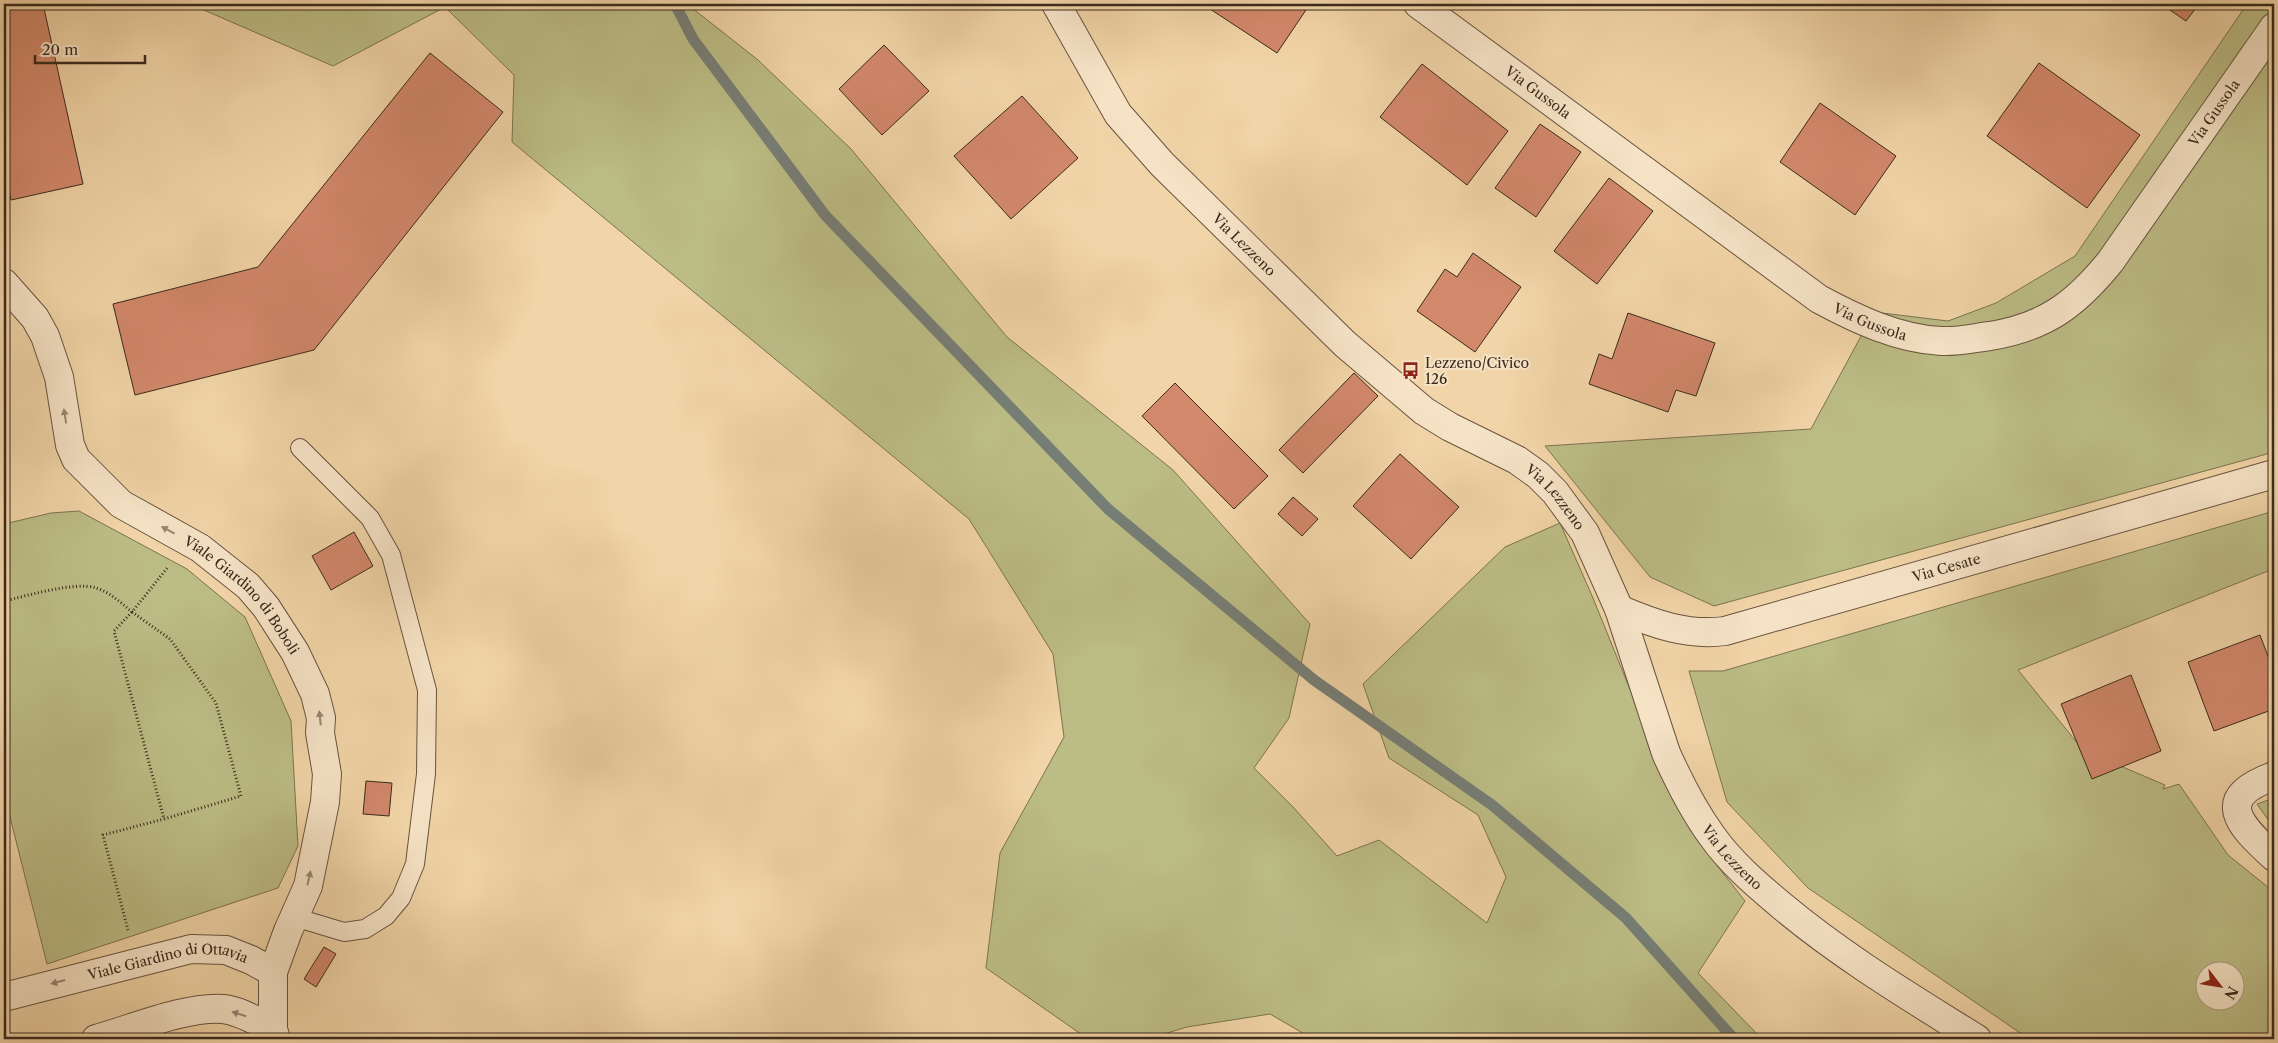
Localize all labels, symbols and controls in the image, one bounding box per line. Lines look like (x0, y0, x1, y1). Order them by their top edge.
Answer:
scale bar (35, 32, 145, 64)
text: 20 m (42, 40, 78, 59)
street label: Via Gussola (1501, 61, 1575, 123)
street label: Via Gussola (2184, 75, 2244, 151)
street label: Via Lezzeno (1208, 209, 1280, 280)
street label: Via Gussola (1829, 299, 1909, 345)
place label: Lezzeno/Civico 126 (1425, 354, 1529, 388)
bus stop icon: Lezzeno/Civico 126 (1401, 361, 1421, 381)
one-way arrow (61, 408, 69, 424)
street label: Via Lezzeno (1521, 459, 1589, 533)
one-way arrow (161, 526, 175, 535)
street label: Viale Giardino di Boboli (180, 531, 303, 658)
street label: Via Cesate (1909, 549, 1983, 586)
one-way arrow (316, 710, 324, 726)
street label: Via Lezzeno (1697, 820, 1766, 894)
one-way arrow (305, 871, 313, 886)
street label: Viale Giardino di Ottavia (85, 940, 251, 984)
north arrow (2196, 960, 2246, 1010)
one-way arrow (51, 978, 66, 986)
text: N (2220, 983, 2242, 1003)
one-way arrow (231, 1009, 246, 1017)

